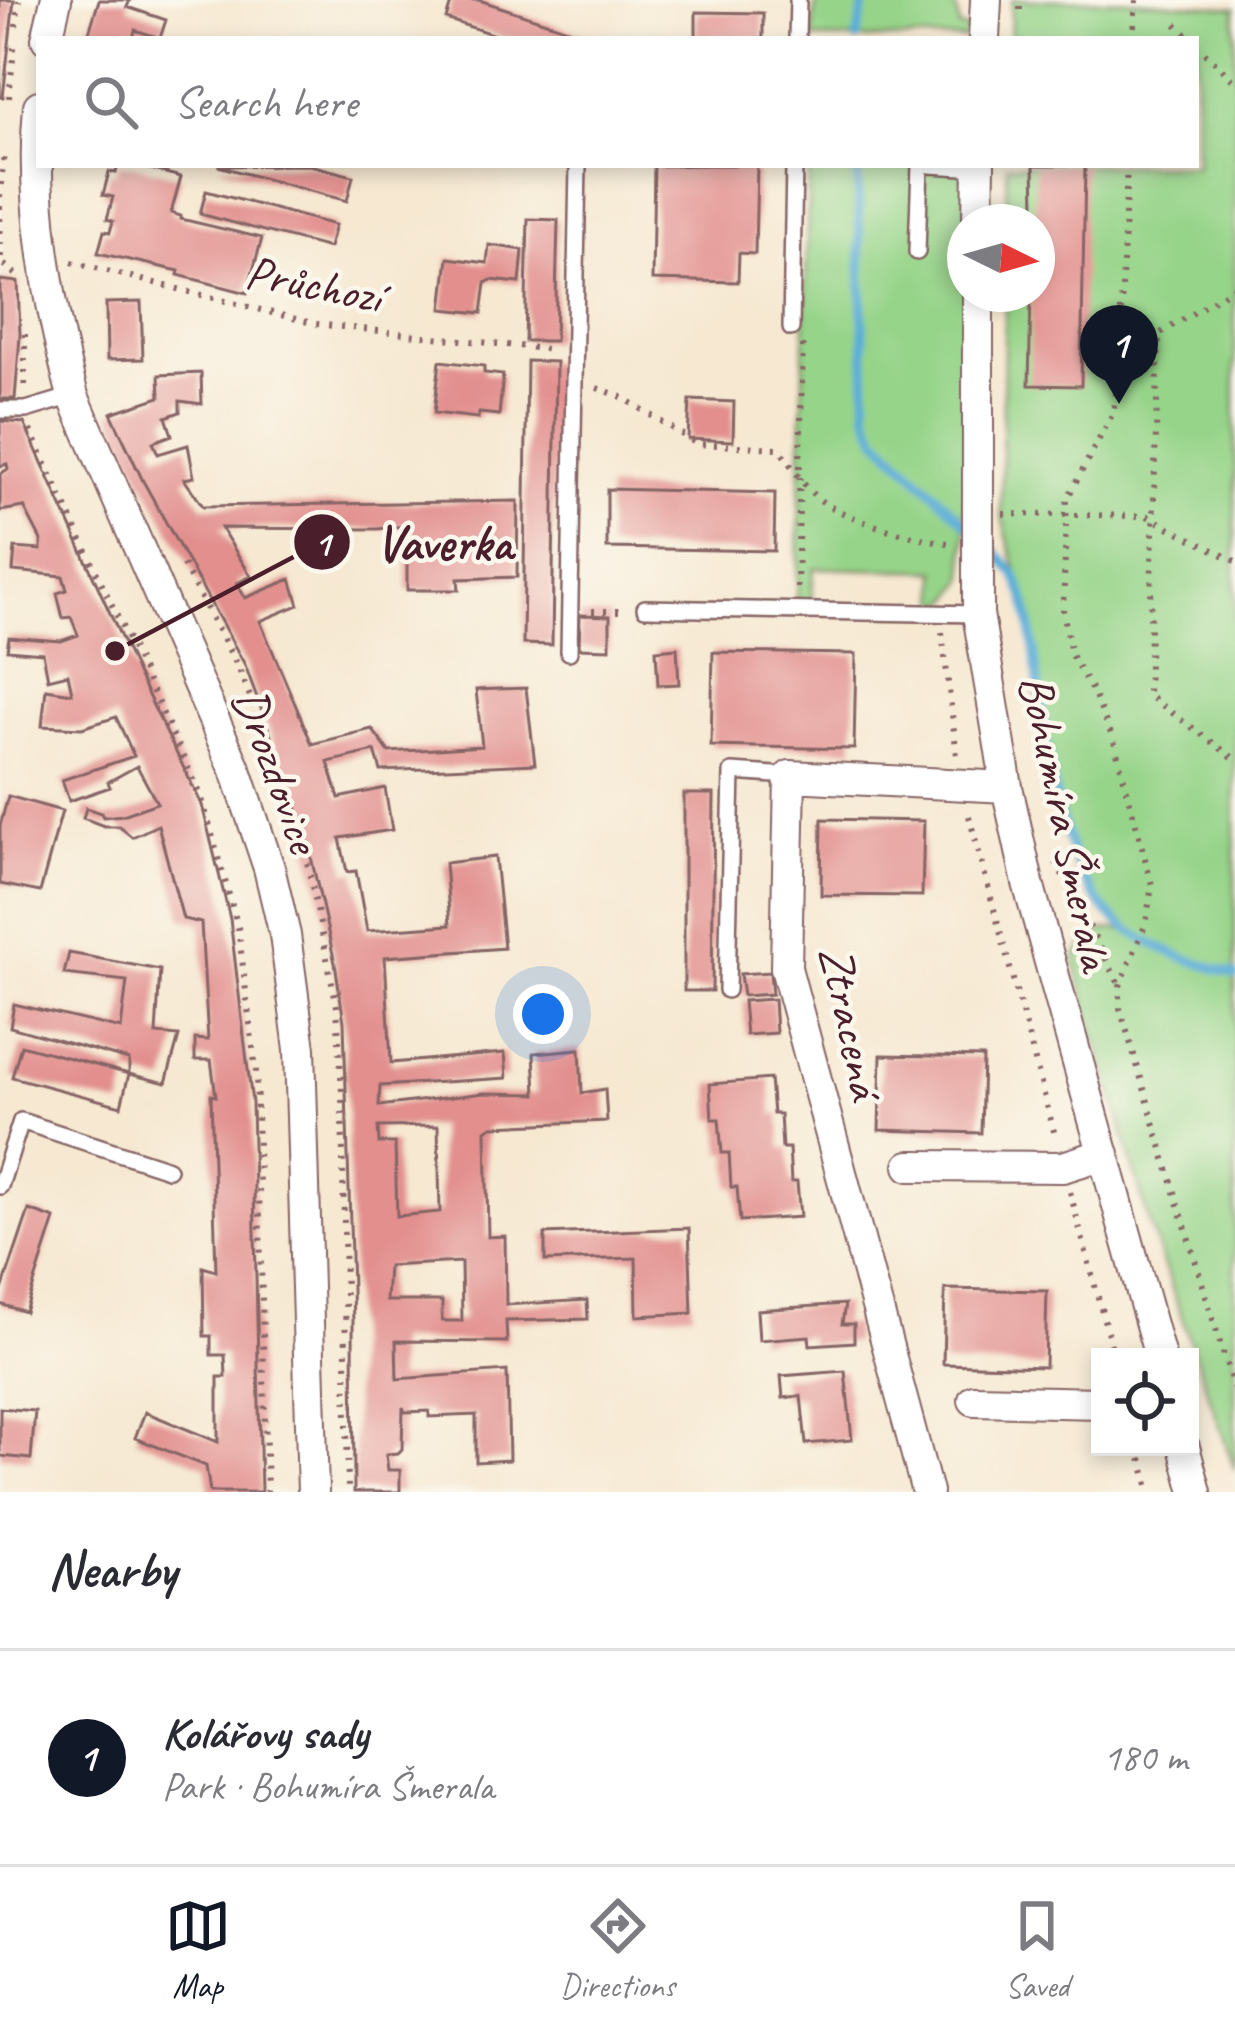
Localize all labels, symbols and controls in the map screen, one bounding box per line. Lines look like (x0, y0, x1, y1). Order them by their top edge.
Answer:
search box (36, 36, 1199, 168)
icon: search (78, 69, 144, 135)
text: Search here (174, 74, 357, 131)
north arrow (947, 204, 1055, 312)
street label: Průchozí (241, 241, 396, 328)
pin: 1 (1080, 305, 1158, 404)
callout: Vaverka (292, 499, 537, 586)
text: Vaverka (376, 511, 517, 575)
text: 1 (314, 520, 334, 566)
street label: Bohumíra Šmerala (1005, 669, 1127, 979)
street label: Drozdovice (220, 680, 336, 864)
street label: Ztracená (806, 940, 897, 1108)
your location (513, 984, 573, 1044)
map controls (1091, 1348, 1199, 1456)
button: locate (1091, 1348, 1199, 1456)
text: Nearby (48, 1538, 176, 1602)
text: Kolářovy sady (162, 1705, 368, 1762)
text: 1 (78, 1733, 96, 1782)
text: 180 m (1103, 1733, 1187, 1782)
text: Park · Bohumíra Šmerala (162, 1762, 494, 1811)
tab: Map (165, 1893, 231, 2007)
tab: Directions (560, 1893, 675, 2007)
tab: Saved (1004, 1893, 1070, 2007)

